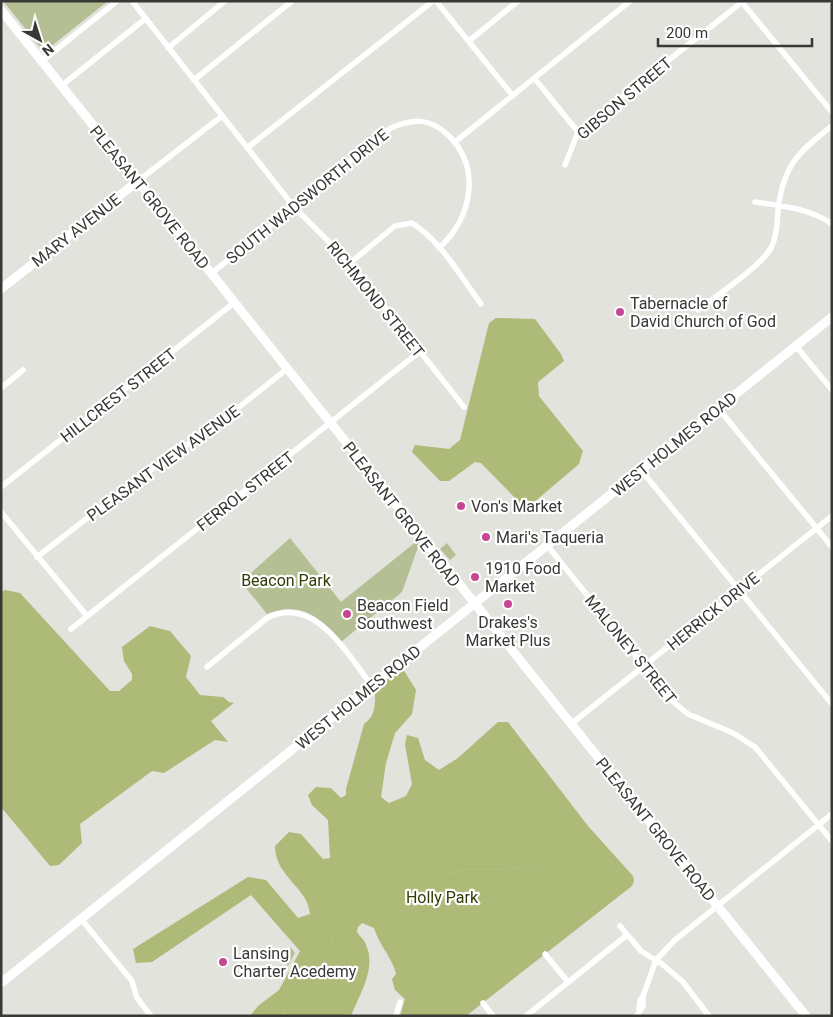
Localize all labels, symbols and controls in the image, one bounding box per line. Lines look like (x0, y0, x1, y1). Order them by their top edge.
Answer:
north arrow (15, 15, 65, 65)
scale bar (658, 15, 812, 47)
text: 200 m (666, 24, 708, 42)
text: N (39, 41, 57, 59)
street label: GIBSON STREET (573, 53, 676, 144)
street label: PLEASANT GROVE ROAD (86, 122, 213, 273)
street label: SOUTH WADSWORTH DRIVE (222, 125, 392, 268)
street label: MARY AVENUE (28, 190, 125, 271)
street label: RICHMOND STREET (323, 237, 428, 361)
place label: Tabernacle of David Church of God (630, 294, 776, 331)
marker: Tabernacle of David Church of God (614, 306, 626, 318)
street label: HILLCREST STREET (57, 344, 180, 446)
street label: WEST HOLMES ROAD (608, 388, 741, 501)
street label: PLEASANT VIEW AVENUE (83, 402, 243, 525)
street label: PLEASANT GROVE ROAD (339, 438, 464, 591)
street label: FERROL STREET (193, 447, 298, 535)
place label: Von's Market (471, 497, 562, 516)
marker: Von's Market (455, 500, 467, 512)
place label: Mari's Taqueria (496, 528, 604, 547)
marker: Mari's Taqueria (480, 531, 492, 543)
place label: 1910 Food Market (485, 559, 561, 596)
street label: HERRICK DRIVE (663, 568, 763, 654)
park label: Beacon Park (241, 571, 332, 590)
marker: 1910 Food Market (469, 571, 481, 583)
street label: MALONEY STREET (581, 591, 681, 708)
place label: Beacon Field Southwest (357, 596, 449, 633)
marker: Drakes's Market Plus (502, 598, 514, 610)
marker: Beacon Field Southwest (341, 608, 353, 620)
place label: Drakes's Market Plus (466, 613, 550, 650)
street label: WEST HOLMES ROAD (292, 641, 425, 754)
street label: PLEASANT GROVE ROAD (592, 754, 719, 905)
park label: Holly Park (406, 888, 479, 907)
place label: Lansing Charter Acedemy (233, 944, 357, 981)
marker: Lansing Charter Acedemy (217, 956, 229, 968)

